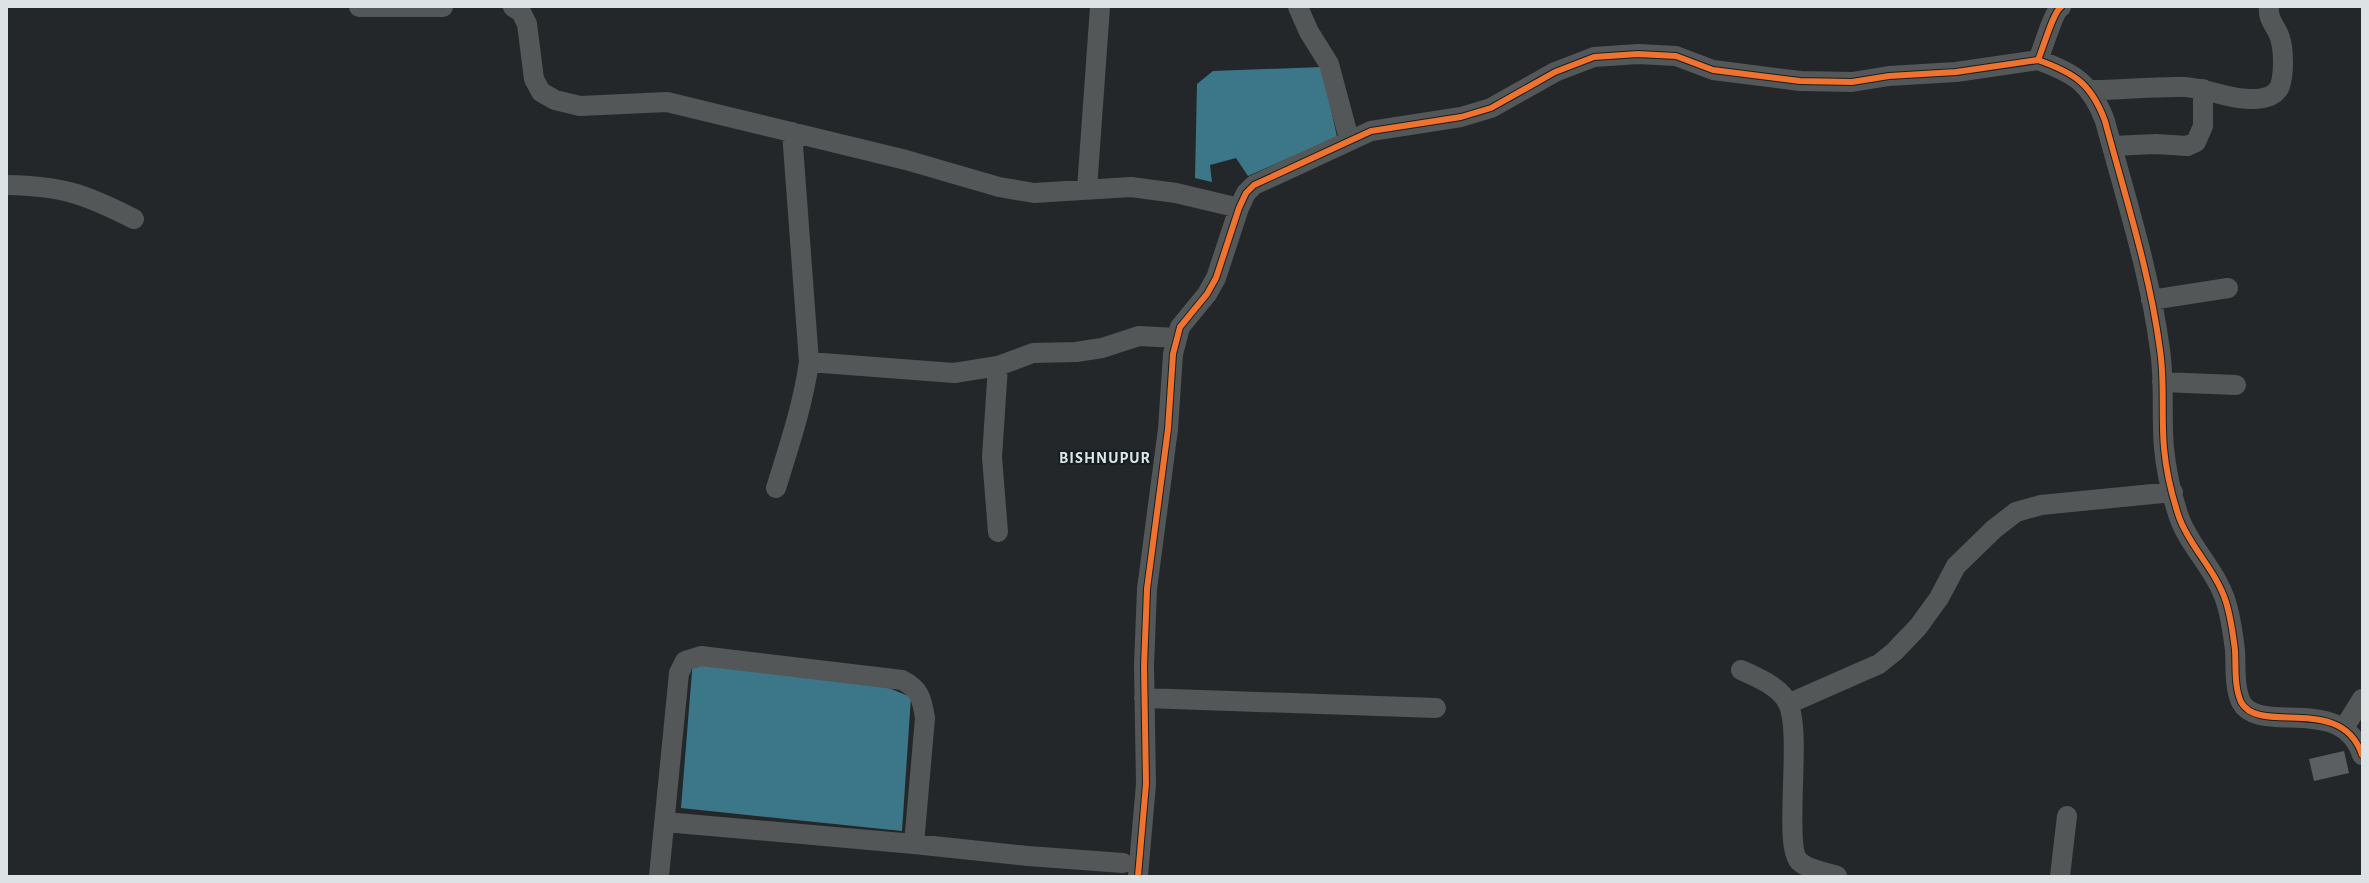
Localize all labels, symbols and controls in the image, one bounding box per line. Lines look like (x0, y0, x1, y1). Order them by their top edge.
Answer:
district label: BISHNUPUR (1059, 450, 1151, 466)

